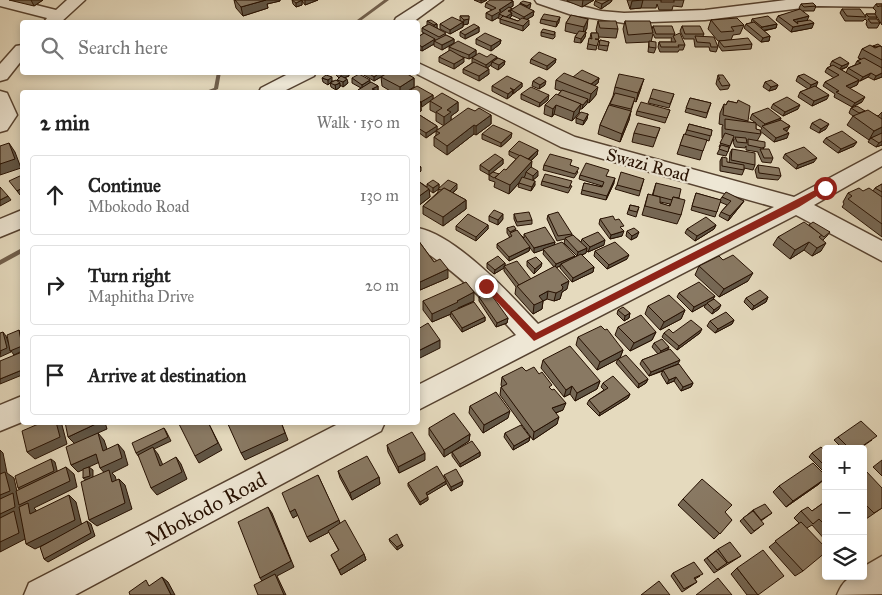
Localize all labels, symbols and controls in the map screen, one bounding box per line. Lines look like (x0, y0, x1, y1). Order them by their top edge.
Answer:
search box (20, 20, 420, 75)
icon: search (38, 34, 66, 62)
text: Search here (78, 36, 168, 59)
text: 2 min (40, 110, 90, 136)
text: Walk · 150 m (317, 113, 400, 132)
street label: Swazi Road (604, 143, 692, 187)
text: Continue (88, 174, 161, 197)
route start (814, 177, 837, 200)
icon: ahead (41, 181, 69, 209)
text: 130 m (360, 186, 399, 205)
text: Mbokodo Road (88, 197, 190, 216)
text: Turn right (88, 264, 171, 287)
icon: right (41, 271, 69, 299)
route end (475, 275, 498, 298)
text: 20 m (365, 276, 399, 295)
text: Maphitha Drive (88, 287, 194, 306)
icon: arrive (41, 361, 69, 389)
text: Arrive at destination (88, 364, 246, 387)
map controls (822, 445, 867, 580)
button: + (822, 445, 867, 490)
street label: Mbokodo Road (141, 466, 271, 552)
button: − (822, 490, 867, 535)
button: layers (822, 535, 867, 580)

